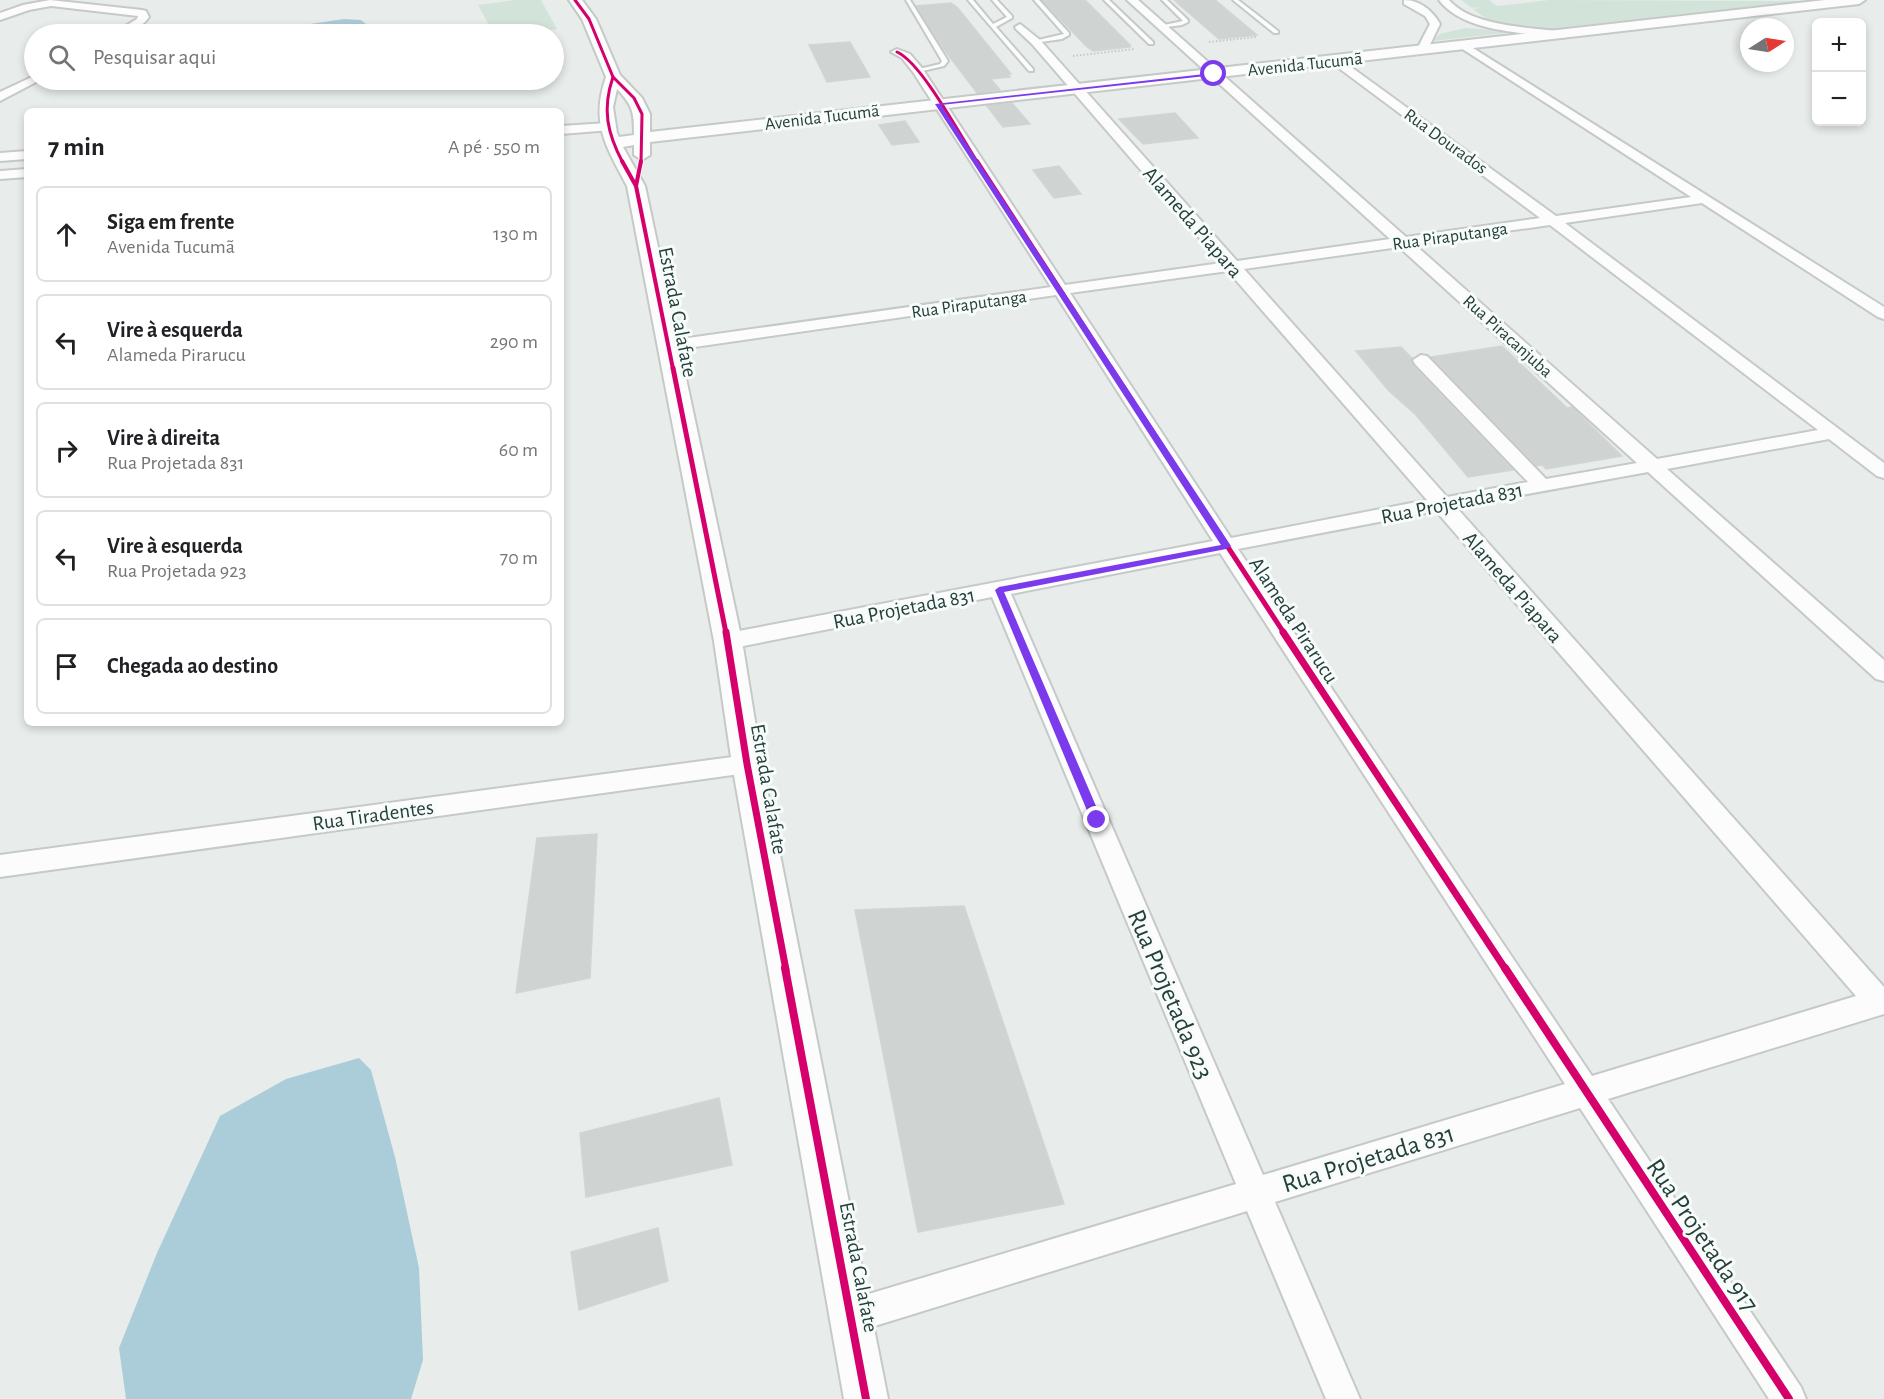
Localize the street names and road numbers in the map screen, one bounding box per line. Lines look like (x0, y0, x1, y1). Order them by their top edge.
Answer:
street label: Avenida Tucumã (1247, 50, 1363, 80)
street label: Avenida Tucumã (764, 102, 880, 134)
street label: Rua Dourados (1400, 106, 1490, 178)
street label: Alameda Piapara (1139, 163, 1246, 282)
street label: Rua Piraputanga (1391, 220, 1509, 254)
street label: Estrada Calafate (655, 245, 700, 379)
street label: Rua Piraputanga (910, 288, 1028, 322)
street label: Rua Piracanjuba (1459, 292, 1556, 381)
street label: Rua Projetada 831 (1379, 479, 1525, 528)
street label: Alameda Piapara (1459, 528, 1566, 647)
street label: Alameda Pirarucu (1245, 553, 1342, 687)
street label: Rua Projetada 831 (831, 584, 977, 633)
street label: Estrada Calafate (747, 722, 790, 856)
street label: Rua Tiradentes (311, 797, 435, 834)
street label: Rua Projetada 923 (1123, 906, 1217, 1083)
street label: Rua Projetada 831 (1279, 1120, 1458, 1198)
street label: Rua Projetada 917 (1641, 1154, 1763, 1317)
street label: Estrada Calafate (836, 1200, 881, 1334)

